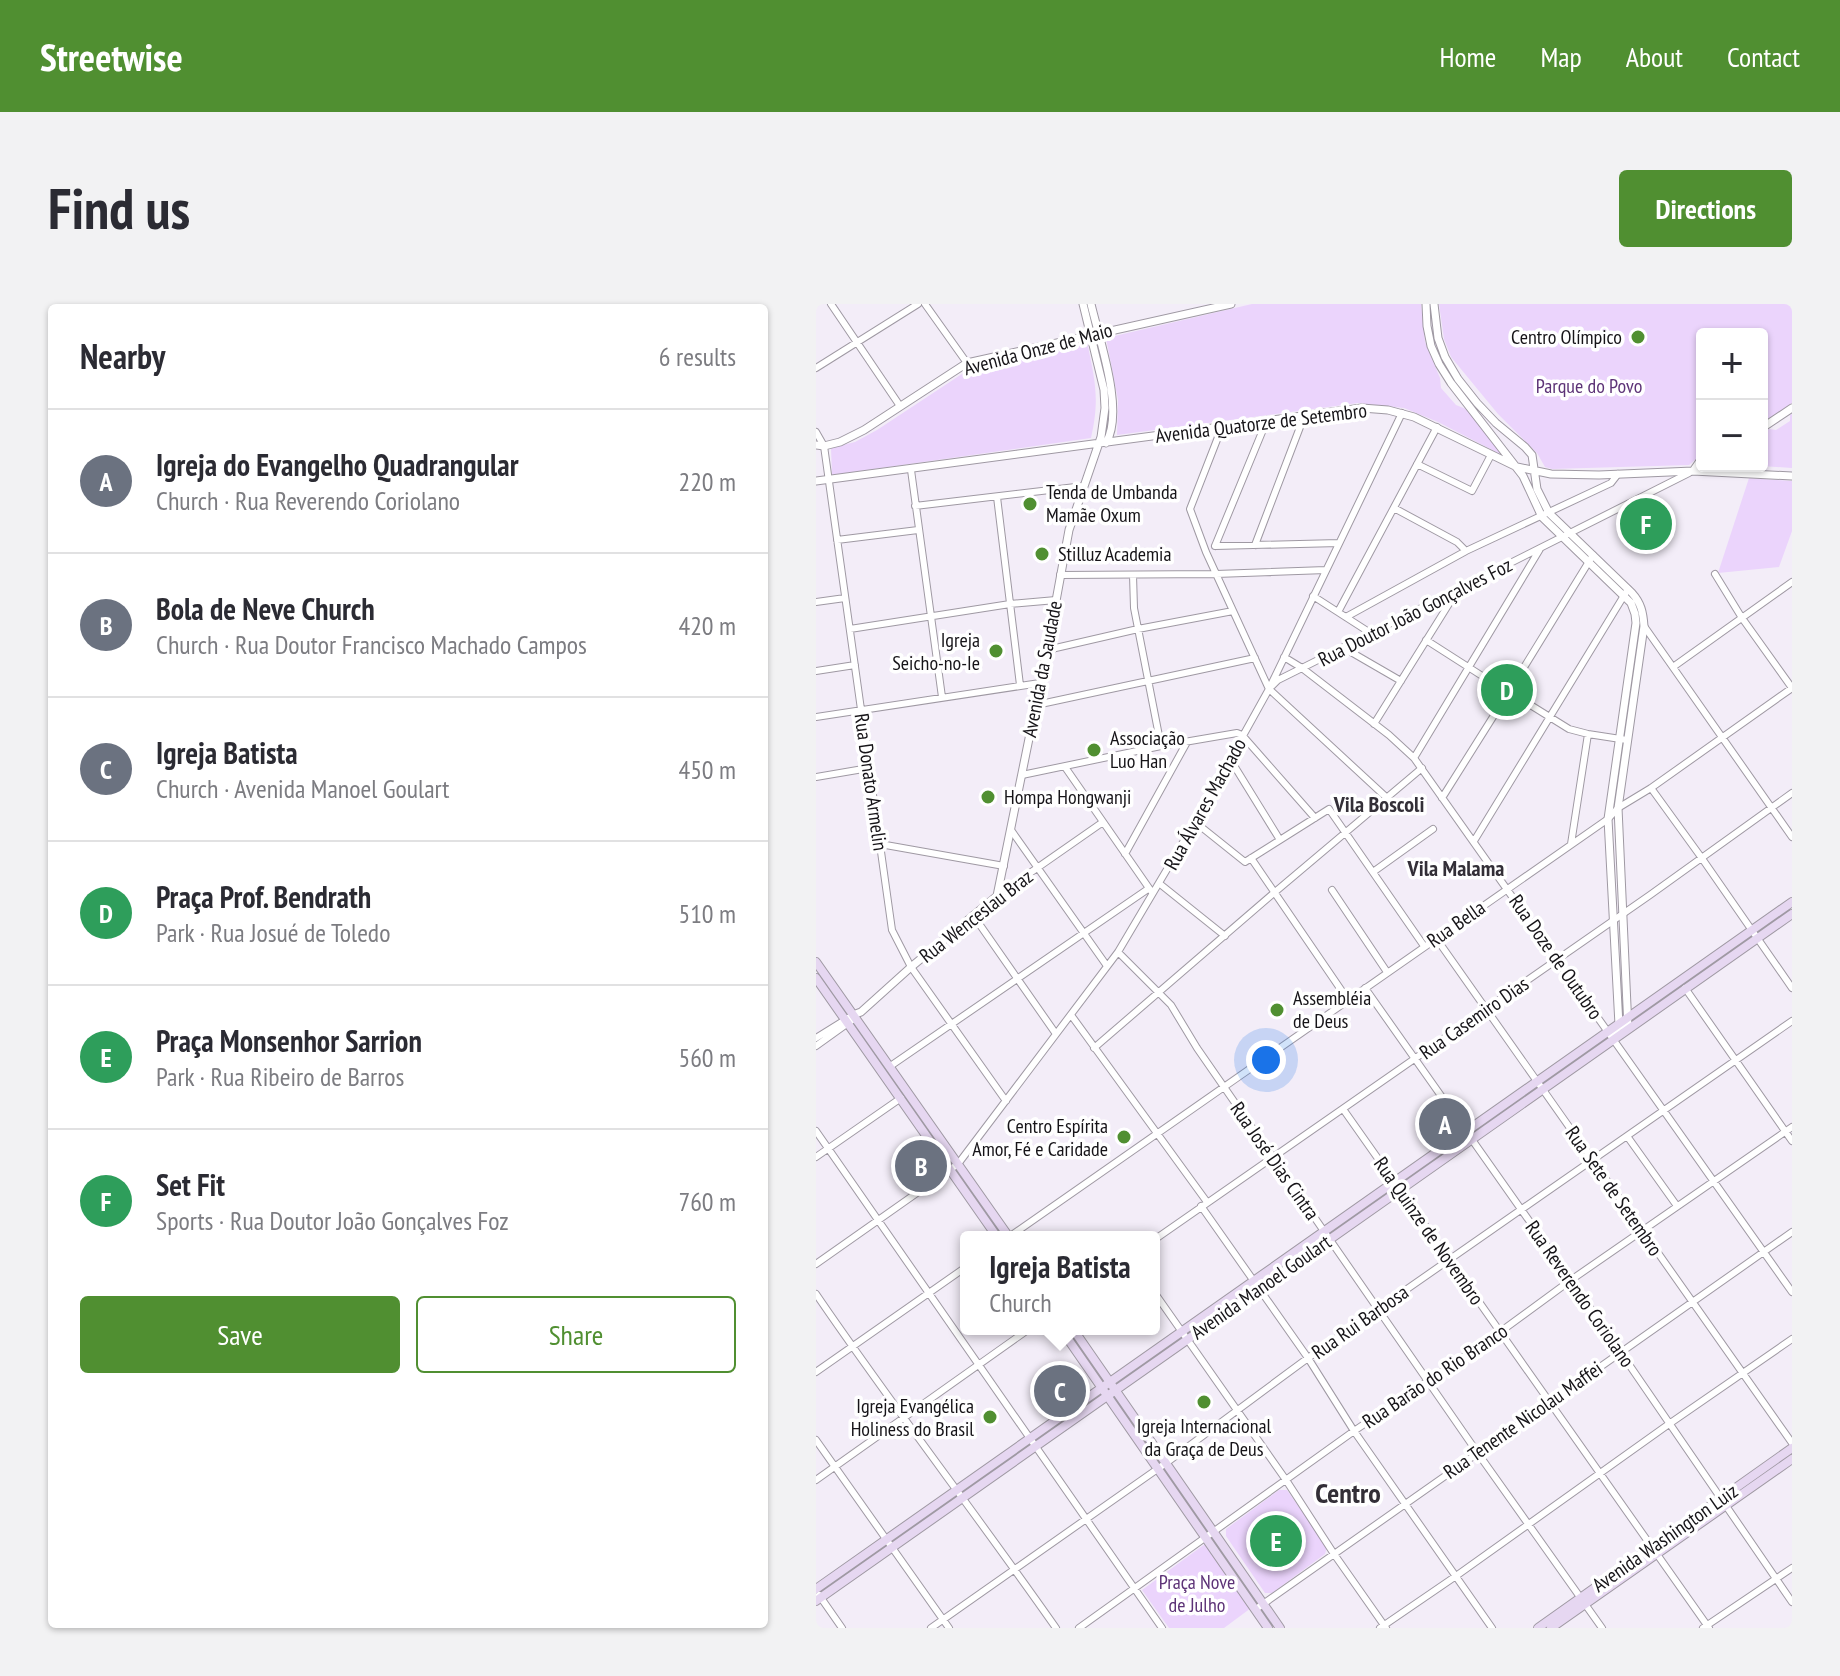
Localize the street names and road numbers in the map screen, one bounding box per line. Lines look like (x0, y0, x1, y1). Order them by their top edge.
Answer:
street label: Avenida Onze de Maio (961, 317, 1115, 381)
street label: Avenida Quatorze de Setembro (1154, 397, 1368, 449)
street label: Rua Doutor João Gonçalves Foz (1314, 552, 1516, 672)
street label: Avenida da Saudade (1016, 598, 1068, 740)
street label: Rua Donato Armelin (849, 712, 893, 852)
street label: Rua Álvares Machado (1158, 734, 1252, 874)
street label: Rua Wenceslau Braz (914, 863, 1038, 969)
street label: Rua Doze de Outubro (1503, 889, 1609, 1025)
street label: Rua Bella (1422, 895, 1490, 953)
street label: Rua Casemiro Dias (1414, 971, 1534, 1065)
street label: Rua José Dias Cintra (1225, 1097, 1325, 1225)
street label: Rua Sete de Setembro (1560, 1121, 1668, 1261)
street label: Rua Quinze de Novembro (1368, 1152, 1490, 1310)
street label: Rua Reverendo Coriolano (1520, 1216, 1640, 1372)
street label: Avenida Manoel Goulart (1186, 1229, 1337, 1345)
street label: Rua Rui Barbosa (1307, 1279, 1413, 1365)
street label: Rua Barão do Rio Branco (1357, 1318, 1513, 1434)
street label: Rua Tenente Nicolau Maffei (1438, 1355, 1608, 1485)
street label: Avenida Washington Luiz (1587, 1478, 1743, 1598)

